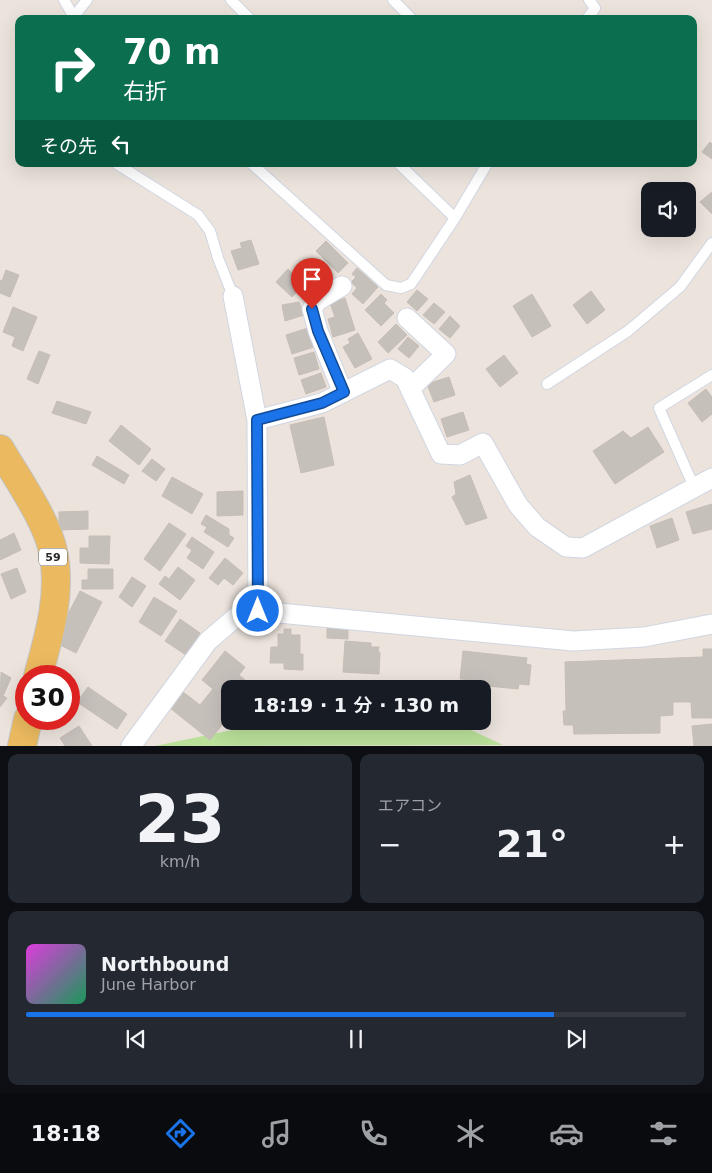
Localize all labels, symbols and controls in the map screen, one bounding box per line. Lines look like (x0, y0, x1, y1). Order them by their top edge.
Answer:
text: 70 m (123, 32, 220, 72)
icon: right (40, 35, 105, 100)
text: 右折 (123, 79, 167, 104)
icon: left (107, 130, 135, 158)
text: その先 (40, 135, 97, 157)
map controls (641, 182, 696, 237)
button: sound (641, 182, 696, 237)
pin (291, 258, 333, 309)
icon: arrive (298, 265, 326, 293)
road number: 59 (39, 548, 67, 566)
position arrow (231, 584, 283, 636)
speed limit sign: 30 (15, 665, 80, 730)
text: 18:19 · 1 分 · 130 m (253, 694, 459, 716)
text: 23 (135, 782, 225, 857)
text: エアコン (378, 796, 442, 815)
text: 21° (496, 822, 568, 866)
text: − (378, 828, 401, 861)
text: + (663, 828, 686, 861)
text: km/h (160, 852, 200, 871)
text: Northbound (101, 953, 229, 975)
text: June Harbor (101, 975, 196, 994)
icon: previous (122, 1025, 150, 1053)
icon: pause (342, 1025, 370, 1053)
icon: next (562, 1025, 590, 1053)
icon: directions (163, 1116, 198, 1151)
icon: music (259, 1116, 294, 1151)
icon: phone (356, 1116, 391, 1151)
icon: climate (453, 1116, 488, 1151)
icon: car (549, 1116, 584, 1151)
icon: filters (646, 1116, 681, 1151)
text: 18:18 (31, 1121, 101, 1146)

